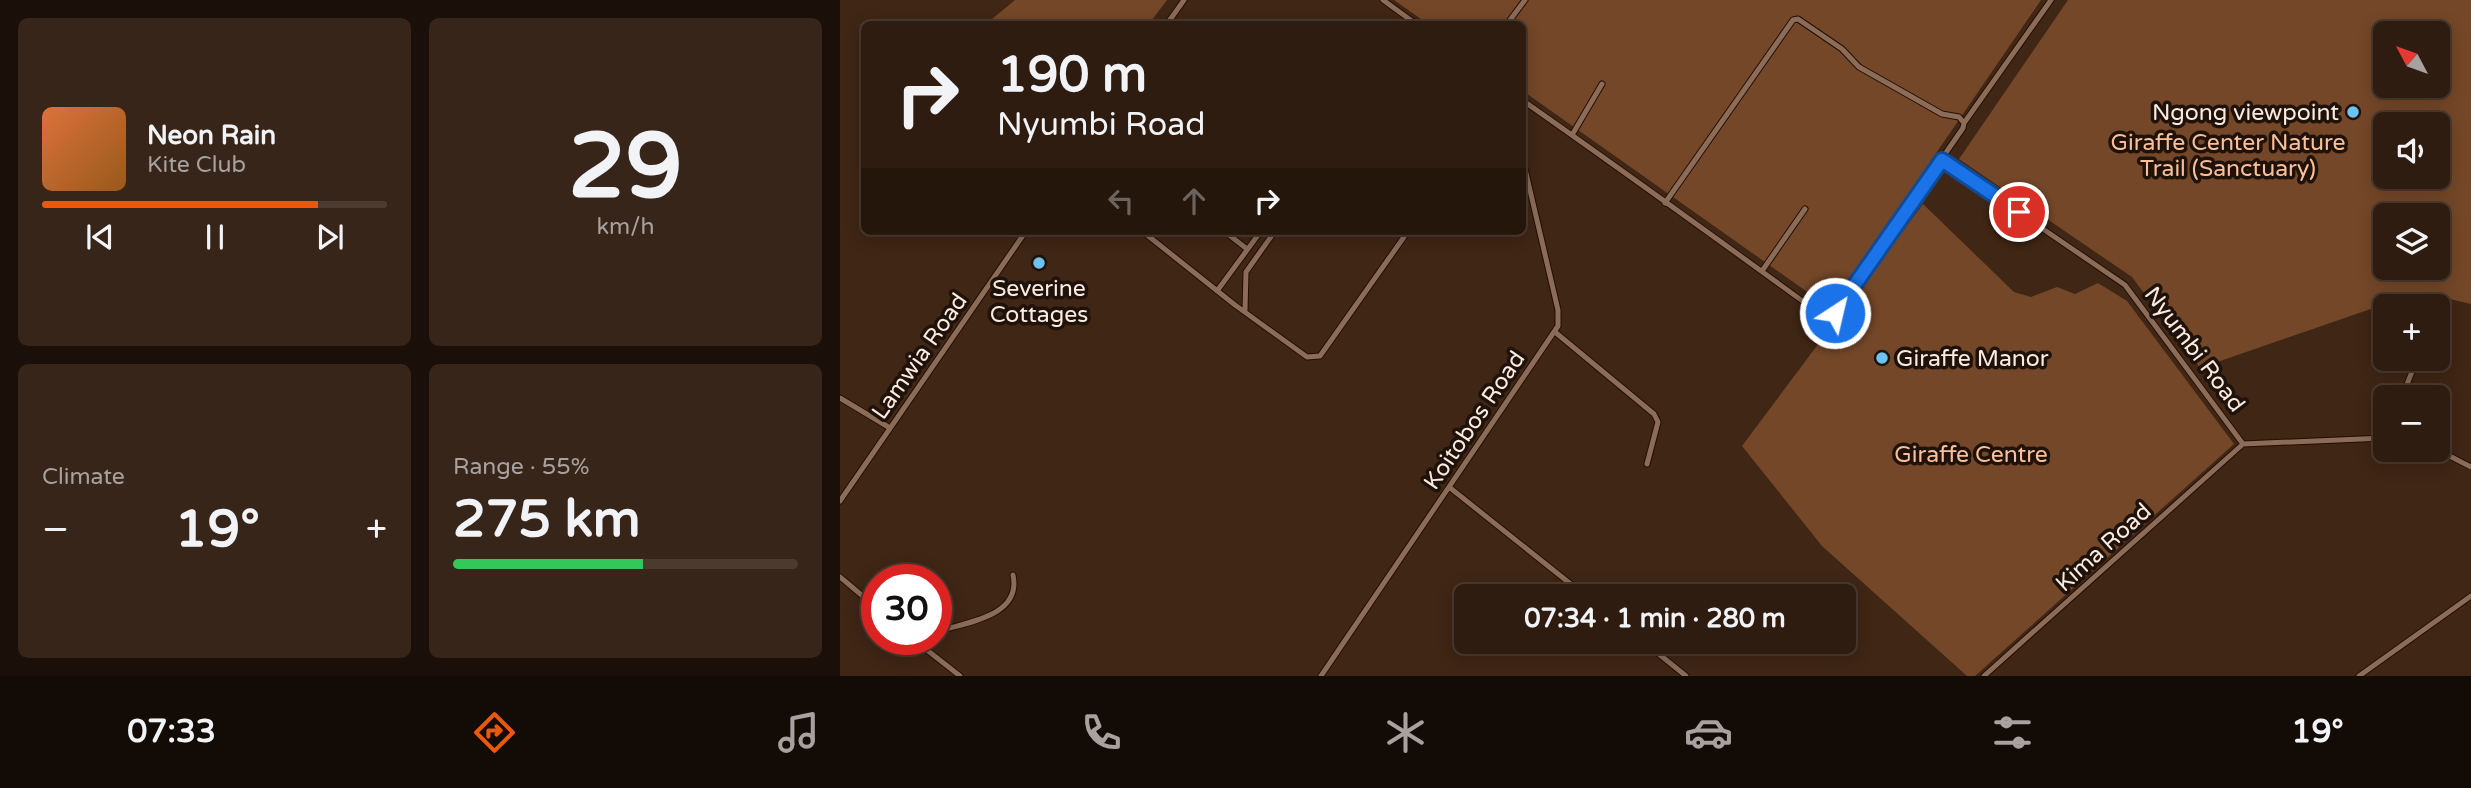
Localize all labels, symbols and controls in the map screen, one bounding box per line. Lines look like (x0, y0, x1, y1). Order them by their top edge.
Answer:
north arrow (2373, 21, 2450, 98)
map controls (2373, 21, 2450, 462)
text: 190 m (997, 46, 1147, 105)
icon: right (882, 49, 973, 140)
place label: Ngong viewpoint (2152, 99, 2339, 127)
marker: Ngong viewpoint (2345, 104, 2361, 120)
text: Nyumbi Road (997, 106, 1205, 144)
text: 29 (568, 112, 683, 222)
button: sound (2373, 112, 2450, 189)
text: Neon Rain (147, 120, 276, 151)
park label: Giraffe Center Nature Trail (Sanctuary) (2111, 129, 2345, 183)
text: Kite Club (147, 151, 246, 179)
icon: left (1102, 182, 1140, 220)
icon: ahead (1175, 182, 1213, 220)
icon: right (1248, 182, 1286, 220)
pin (1989, 182, 2049, 242)
icon: arrive (2000, 193, 2038, 231)
button: layers (2373, 203, 2450, 280)
text: km/h (597, 213, 654, 241)
icon: previous (81, 218, 119, 256)
icon: pause (196, 218, 234, 256)
icon: next (311, 218, 349, 256)
marker: Severine Cottages (1031, 255, 1047, 271)
place label: Severine Cottages (990, 275, 1088, 329)
position arrow (1798, 276, 1872, 350)
street label: Nyumbi Road (2138, 281, 2250, 418)
street label: Lamwia Road (866, 288, 974, 425)
button: + (2373, 294, 2450, 371)
place label: Giraffe Manor (1896, 345, 2049, 373)
street label: Koitobos Road (1418, 346, 1531, 495)
marker: Giraffe Manor (1874, 350, 1890, 366)
button: − (2373, 385, 2450, 462)
park label: Giraffe Centre (1894, 441, 2048, 469)
text: Range · 55% (453, 453, 589, 481)
text: Climate (42, 463, 125, 491)
text: 275 km (453, 488, 641, 551)
text: 19° (175, 498, 260, 561)
street label: Kima Road (2050, 498, 2157, 598)
text: − (42, 507, 69, 553)
text: + (366, 507, 387, 553)
speed limit sign: 30 (861, 564, 952, 655)
text: 07:34 · 1 min · 280 m (1524, 603, 1786, 634)
icon: directions (470, 708, 519, 757)
icon: music (774, 708, 823, 757)
icon: phone (1077, 708, 1126, 757)
icon: climate (1381, 708, 1430, 757)
icon: car (1684, 708, 1733, 757)
icon: filters (1988, 708, 2037, 757)
text: 07:33 (127, 713, 216, 751)
text: 19° (2291, 713, 2344, 751)

